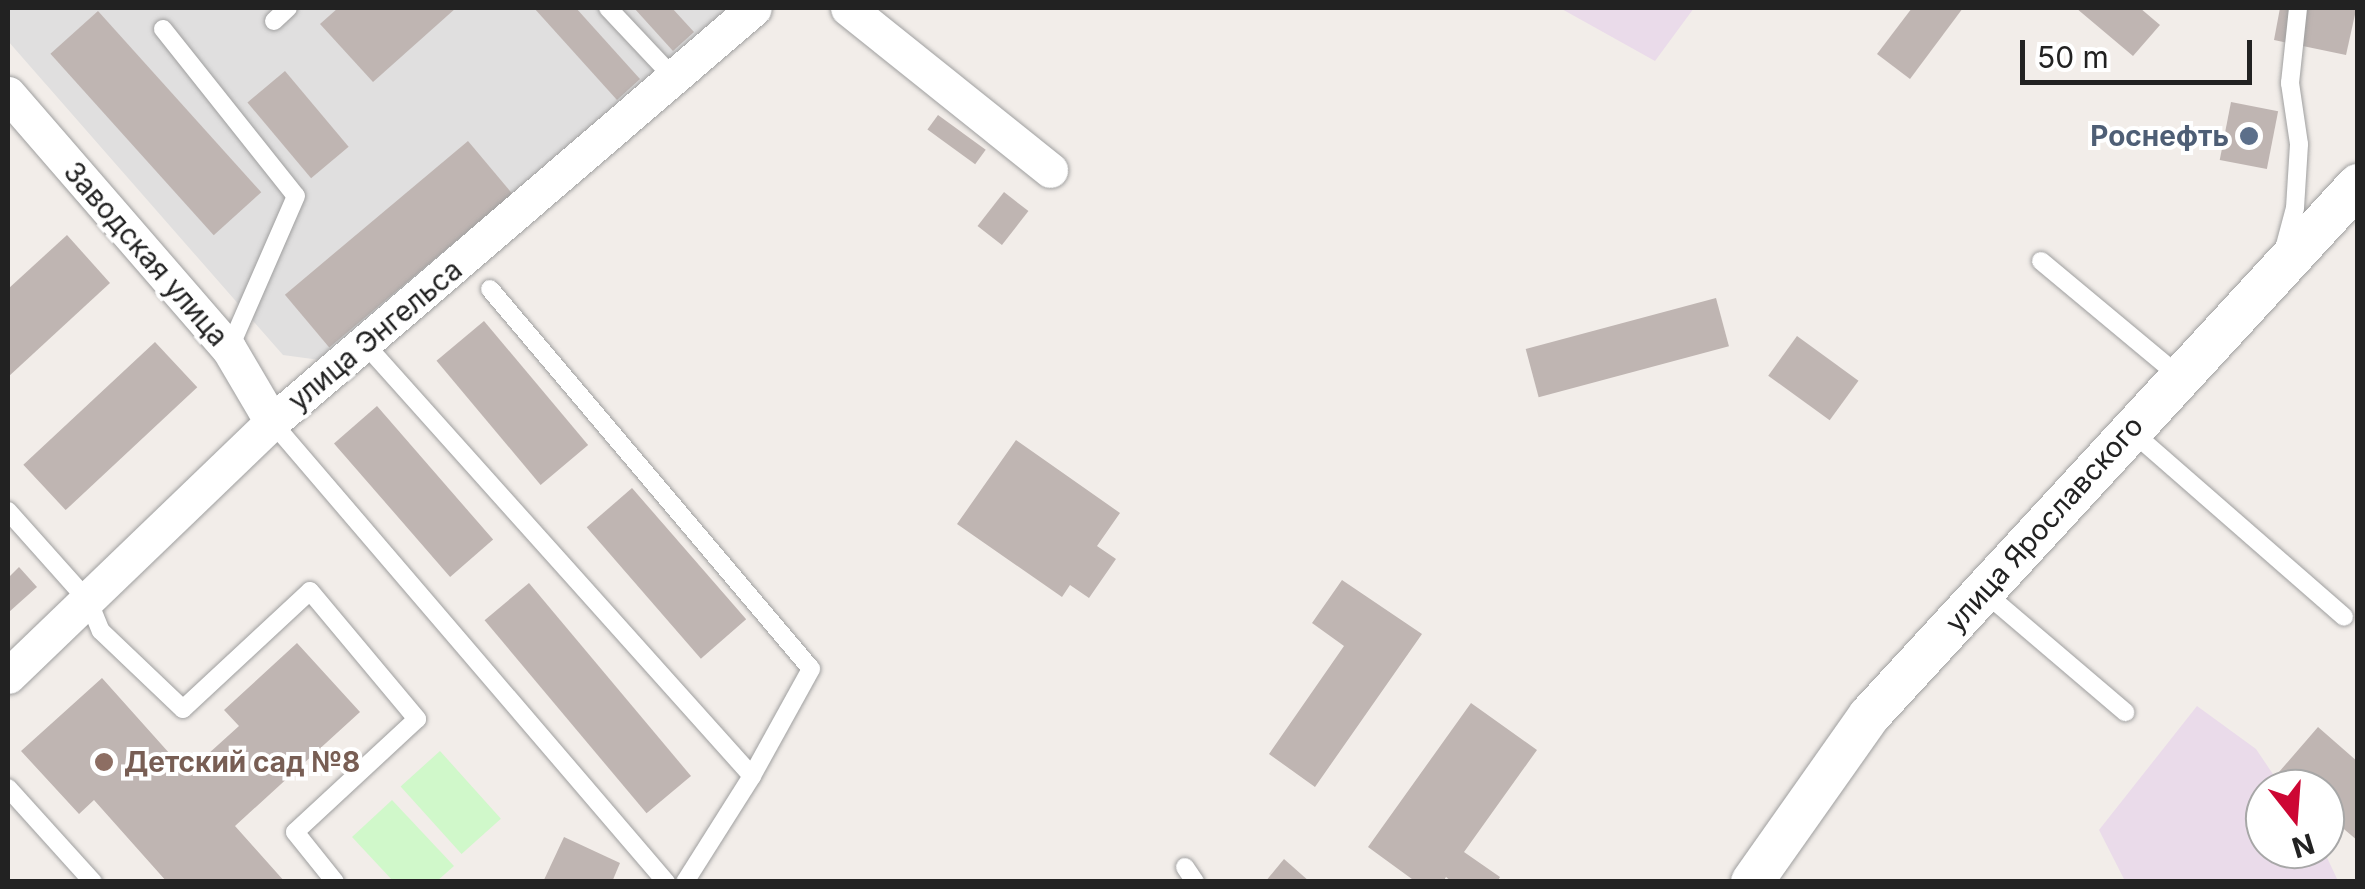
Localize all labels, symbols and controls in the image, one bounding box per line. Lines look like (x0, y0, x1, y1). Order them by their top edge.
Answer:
scale bar (2025, 20, 2258, 82)
text: 50 m (2037, 39, 2109, 75)
place label: Роснефть (2090, 119, 2229, 153)
marker: Роснефть (2238, 125, 2260, 147)
street label: Заводская улица (57, 155, 235, 353)
street label: улица Энгельса (281, 253, 469, 417)
street label: улица Ярославского (1938, 409, 2150, 639)
place label: Детский сад №8 (124, 745, 360, 779)
marker: Детский сад №8 (93, 751, 115, 773)
north arrow (2245, 769, 2345, 869)
text: N (2288, 826, 2318, 865)

